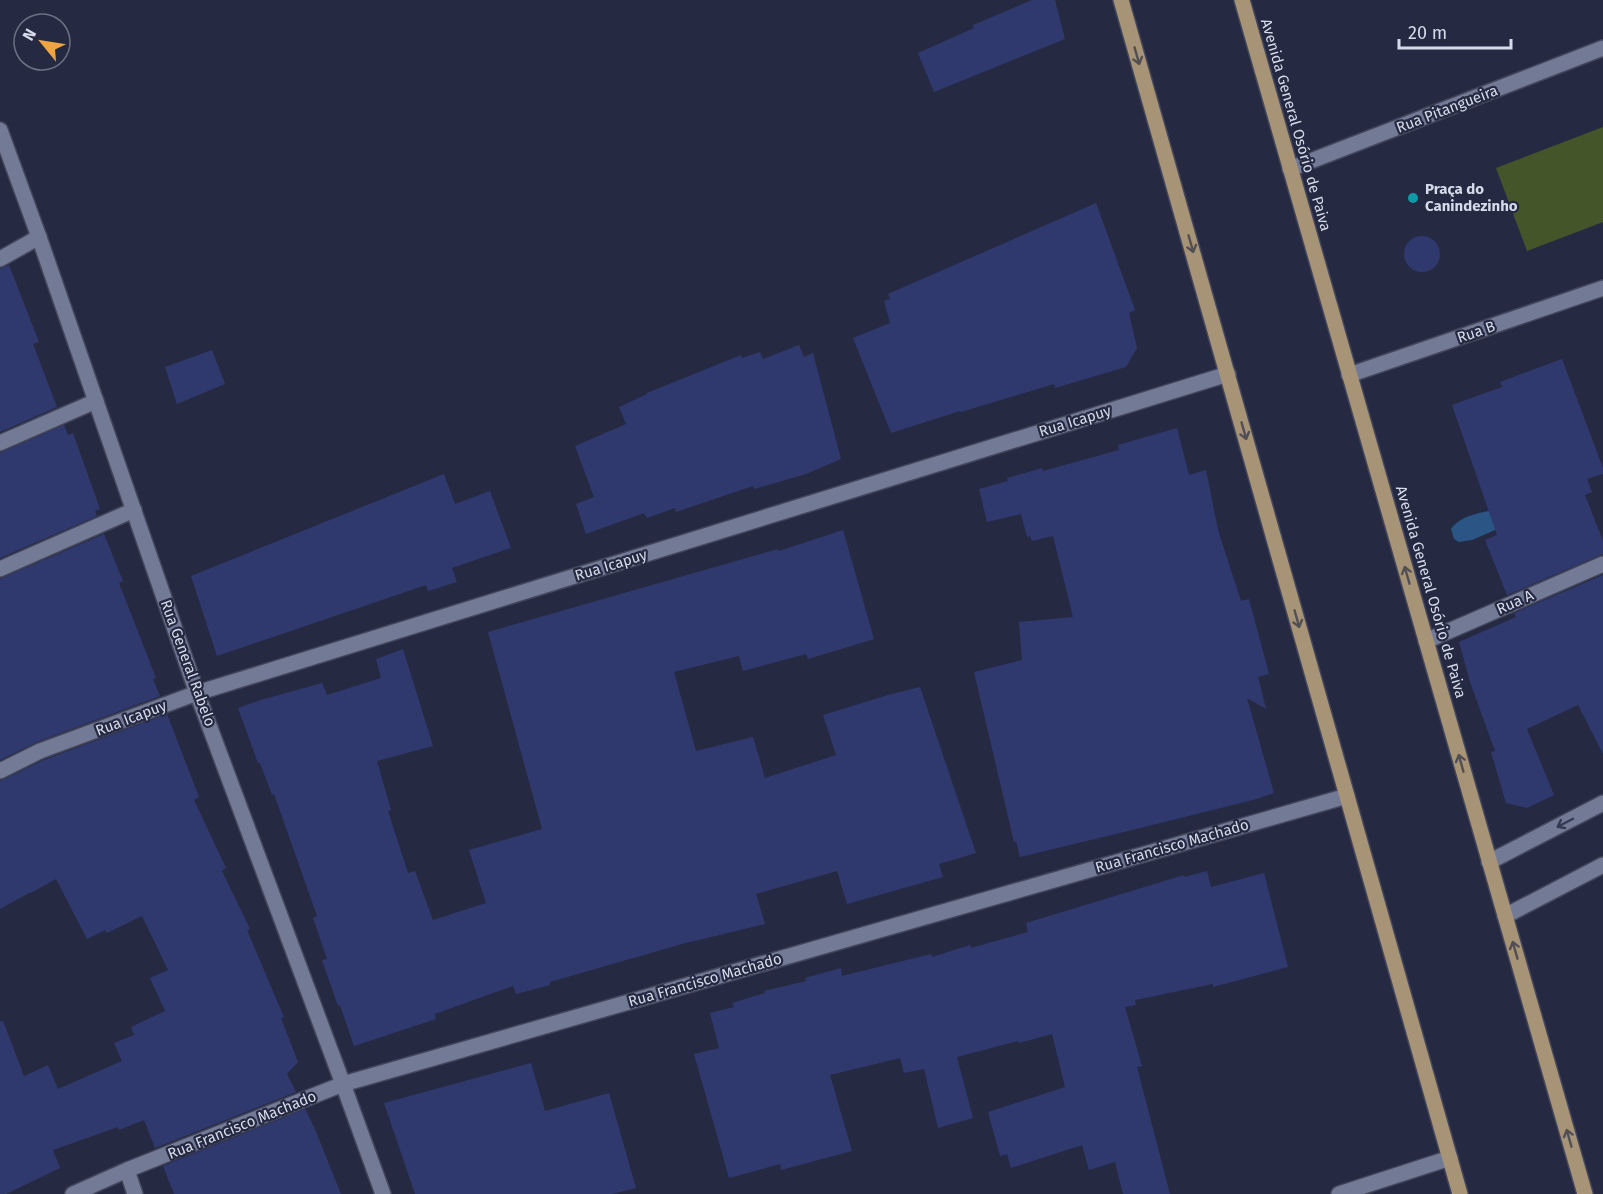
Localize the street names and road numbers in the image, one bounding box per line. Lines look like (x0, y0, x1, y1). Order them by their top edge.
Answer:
street label: Avenida General Osório de Paiva (1257, 17, 1335, 233)
street label: Rua Pitangueira (1394, 81, 1500, 137)
street label: Rua B (1455, 317, 1497, 347)
street label: Rua Icapuy (1037, 401, 1114, 441)
street label: Avenida General Osório de Paiva (1392, 484, 1470, 700)
street label: Rua Icapuy (573, 545, 650, 585)
street label: Rua A (1494, 586, 1537, 618)
street label: Rua General Rabelo (157, 597, 219, 729)
street label: Rua Icapuy (93, 696, 170, 740)
street label: Rua Francisco Machado (1093, 815, 1251, 877)
street label: Rua Francisco Machado (626, 949, 784, 1011)
street label: Rua Francisco Machado (165, 1087, 319, 1163)

